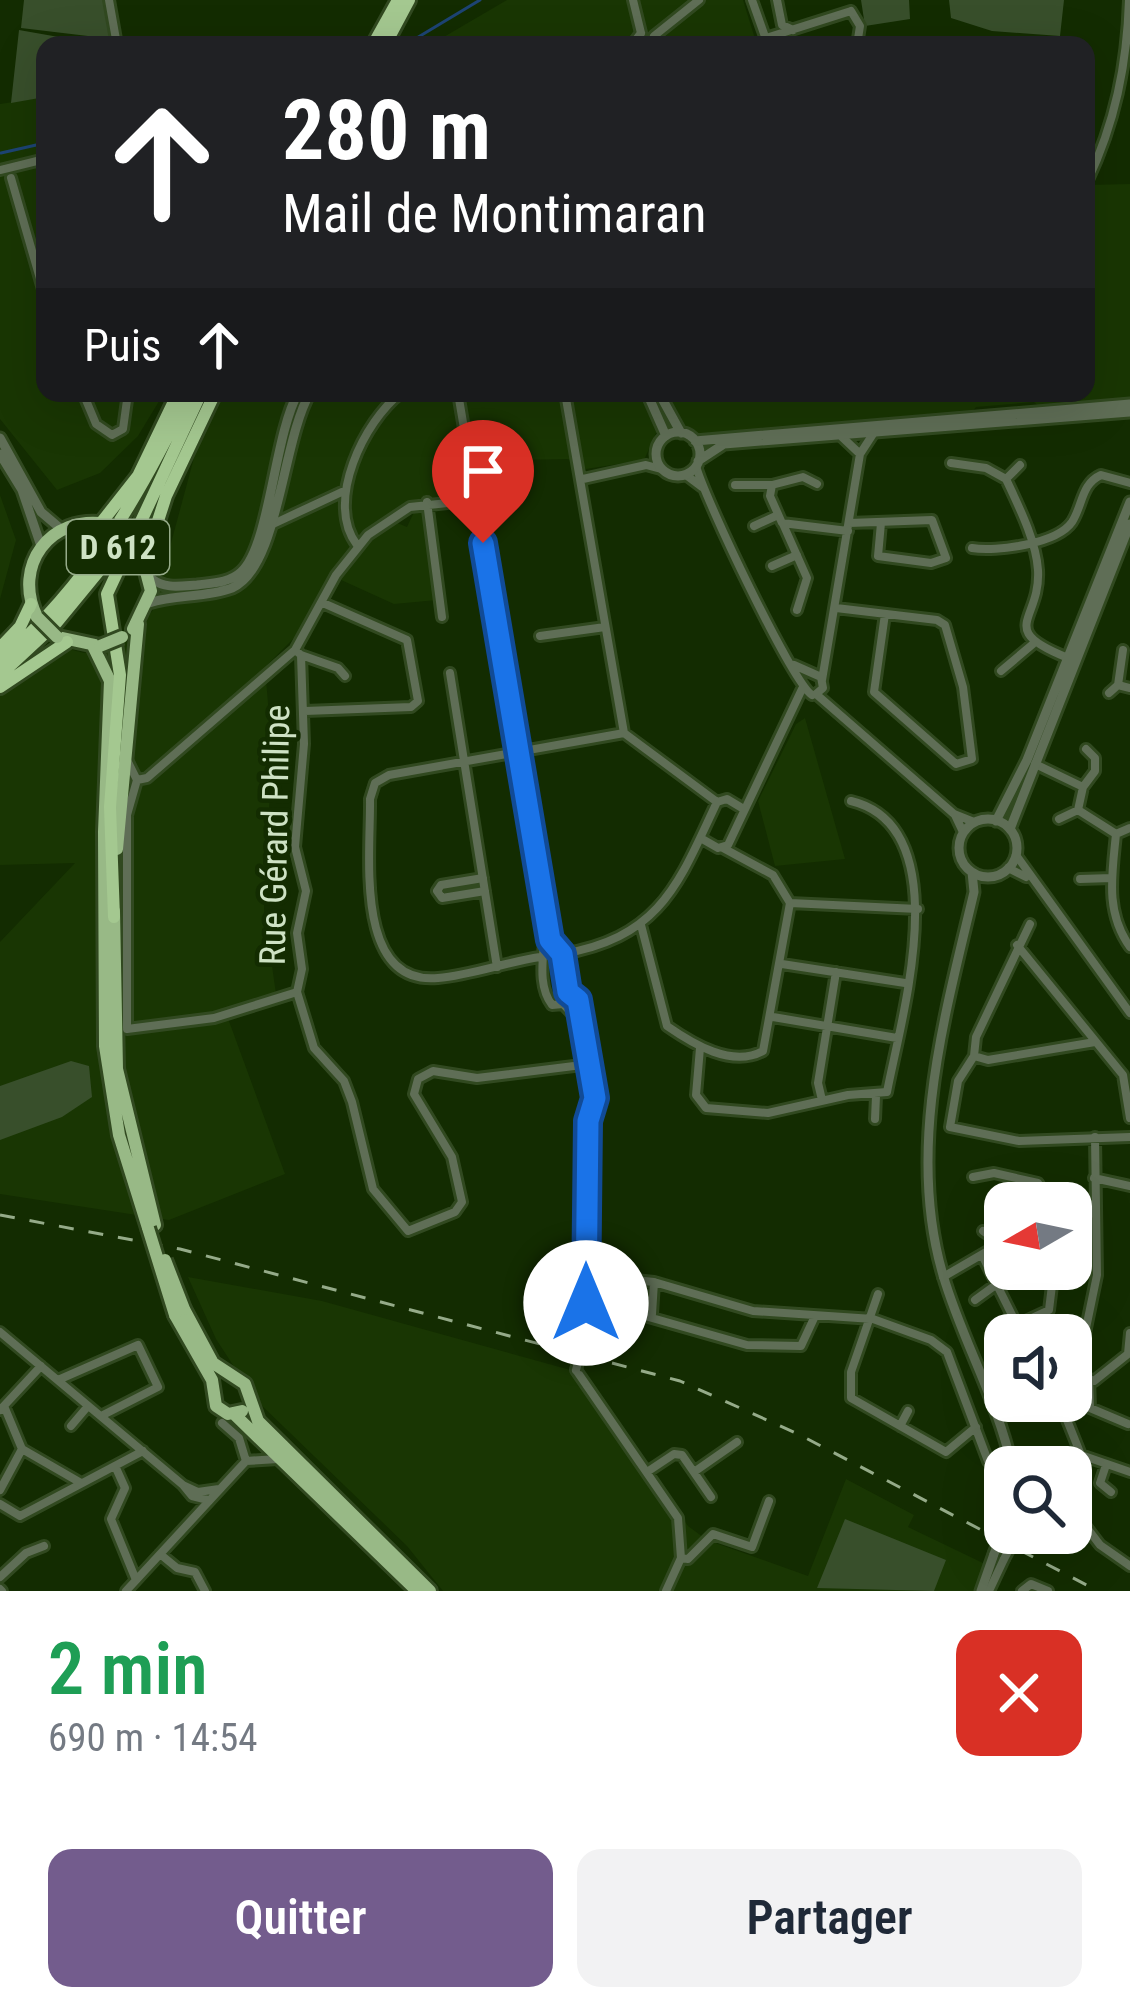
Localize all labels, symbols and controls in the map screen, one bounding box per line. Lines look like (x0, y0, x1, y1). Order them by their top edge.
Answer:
text: 280 m (282, 81, 491, 180)
icon: ahead (84, 84, 240, 240)
text: Mail de Montimaran (282, 182, 707, 245)
icon: ahead (186, 312, 252, 378)
text: Puis (84, 319, 162, 372)
pin (432, 420, 534, 543)
icon: arrive (450, 438, 516, 504)
road number: D 612 (67, 520, 169, 574)
street label: Rue Gérard Philipe (252, 704, 298, 966)
north arrow (984, 1182, 1092, 1290)
map controls (984, 1182, 1092, 1554)
position arrow (523, 1240, 649, 1366)
button: sound (984, 1314, 1092, 1422)
button: search (984, 1446, 1092, 1554)
text: 2 min (48, 1627, 207, 1712)
button: close (956, 1630, 1082, 1756)
text: 690 m · 14:54 (48, 1715, 258, 1761)
button: Quitter (48, 1849, 553, 1987)
button: Partager (577, 1849, 1082, 1987)

